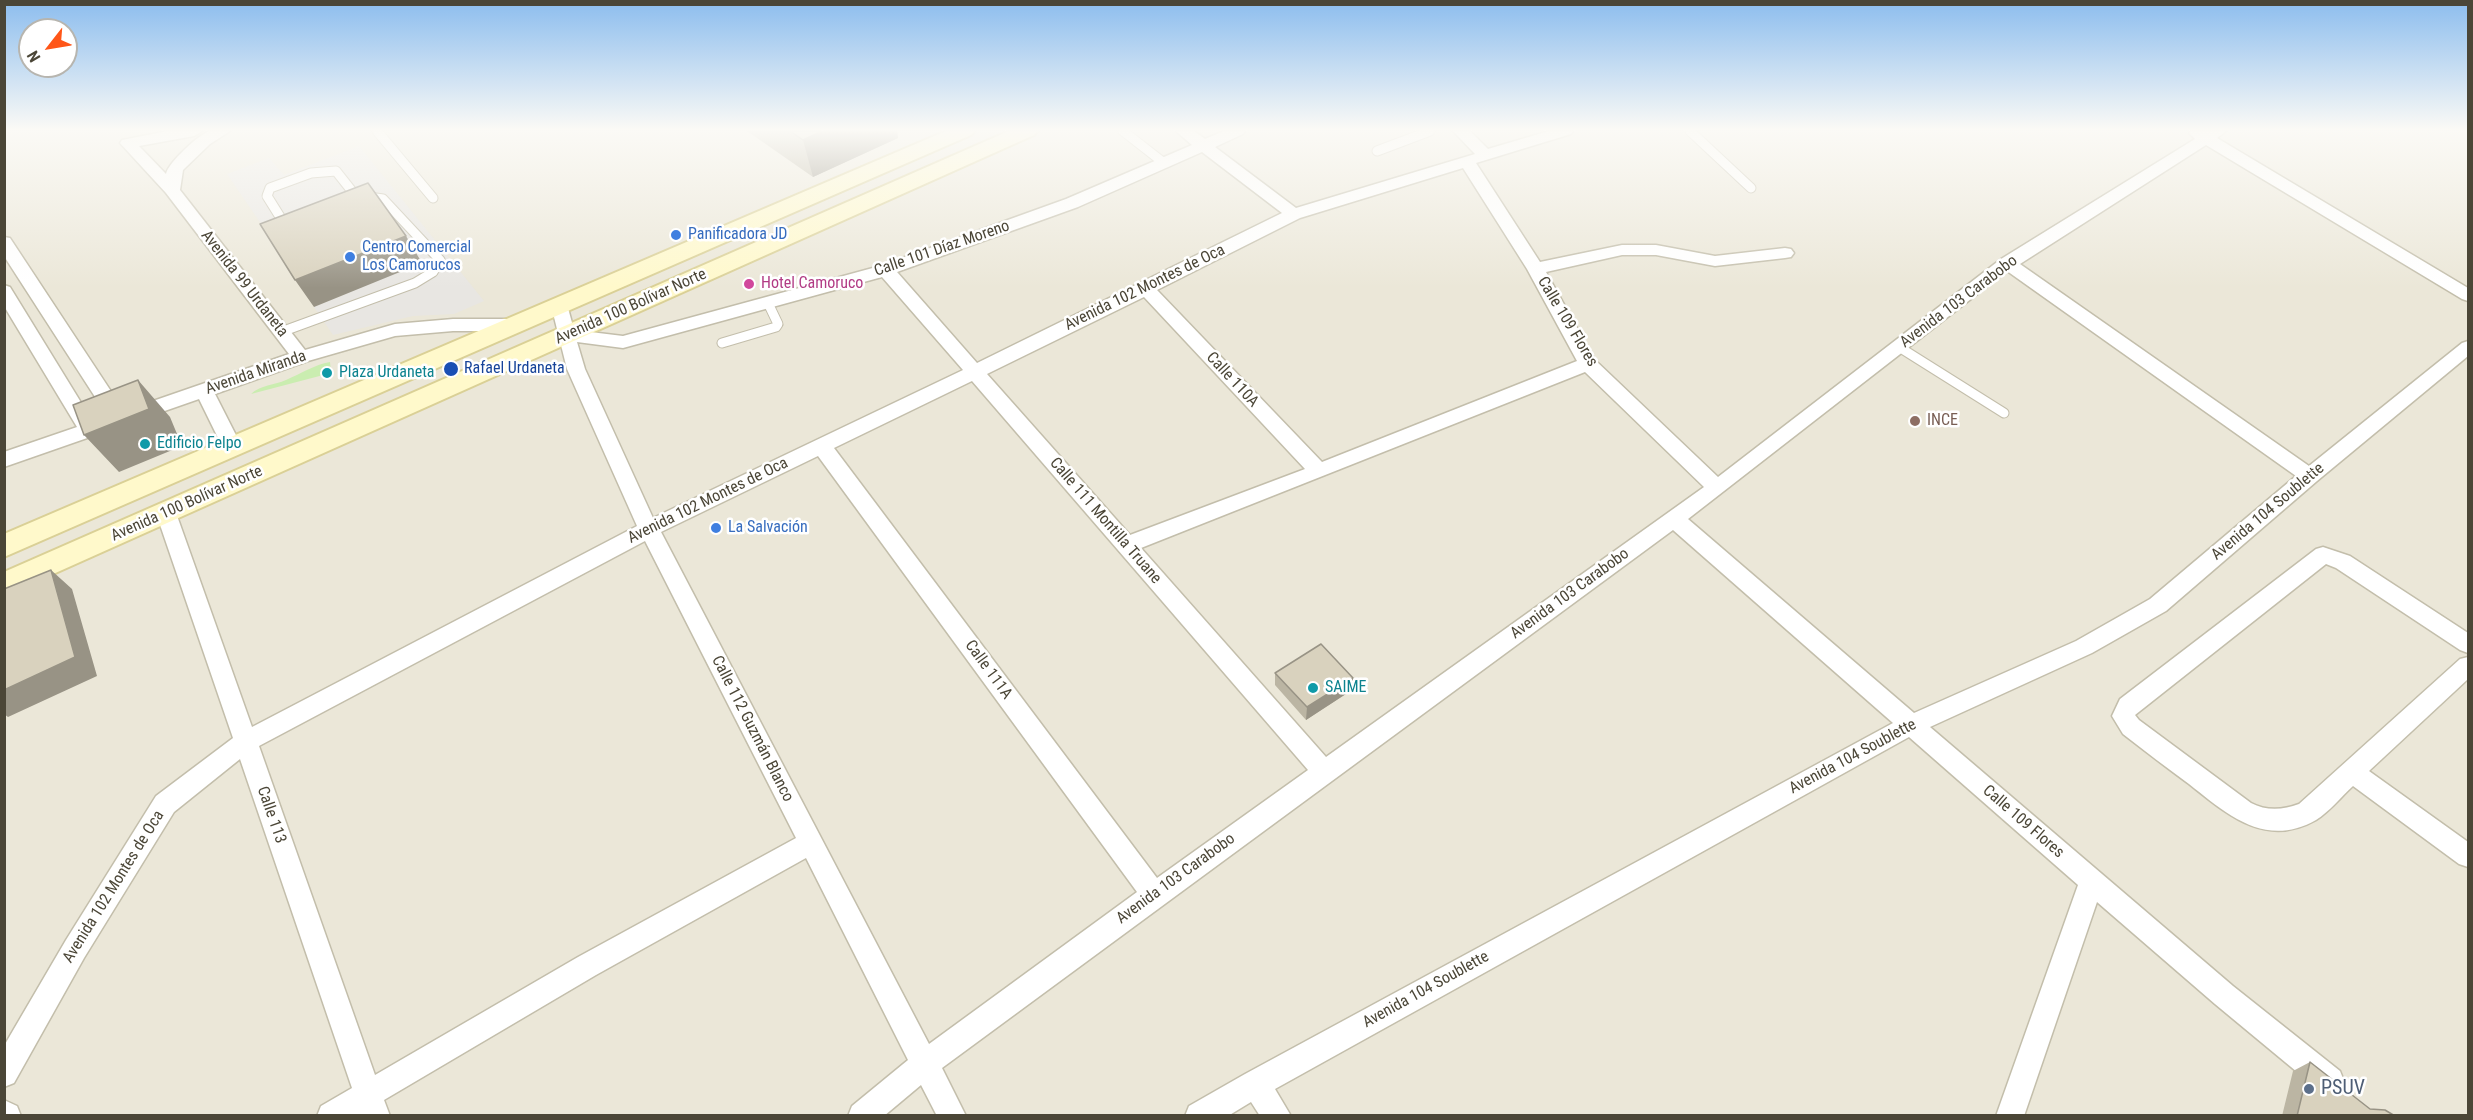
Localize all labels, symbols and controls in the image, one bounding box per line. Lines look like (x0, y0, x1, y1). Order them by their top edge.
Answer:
north arrow (18, 18, 78, 78)
text: N (23, 47, 45, 66)
street label: Calle 101 Díaz Moreno (872, 217, 1012, 281)
place label: Panificadora JD (688, 225, 788, 245)
street label: Avenida 99 Urdaneta (196, 227, 292, 341)
marker: Panificadora JD (669, 228, 683, 242)
place label: Centro Comercial Los Camorucos (362, 238, 471, 276)
street label: Avenida 102 Montes de Oca (1062, 241, 1228, 335)
marker: Centro Comercial Los Camorucos (343, 250, 357, 264)
street label: Avenida 103 Carabobo (1897, 252, 2021, 352)
street label: Avenida 100 Bolívar Norte (552, 265, 710, 349)
place label: Hotel Camoruco (761, 274, 863, 294)
street label: Calle 109 Flores (1533, 274, 1601, 370)
marker: Hotel Camoruco (742, 277, 756, 291)
street label: Avenida Miranda (203, 347, 309, 399)
street label: Calle 110A (1202, 349, 1262, 411)
place label: Rafael Urdaneta (464, 359, 565, 379)
marker: Rafael Urdaneta (442, 360, 460, 378)
place label: Plaza Urdaneta (339, 363, 435, 383)
marker: Plaza Urdaneta (320, 366, 334, 380)
place label: INCE (1927, 411, 1958, 431)
marker: INCE (1908, 414, 1922, 428)
place label: Edificio Felpo (157, 434, 242, 454)
marker: Edificio Felpo (138, 437, 152, 451)
street label: Avenida 102 Montes de Oca (625, 454, 791, 548)
street label: Calle 111 Montilla Truane (1045, 454, 1165, 588)
street label: Avenida 104 Soublette (2208, 459, 2328, 565)
street label: Avenida 100 Bolívar Norte (108, 462, 266, 546)
place label: La Salvación (728, 518, 808, 538)
marker: La Salvación (709, 521, 723, 535)
street label: Avenida 103 Carabobo (1507, 545, 1633, 643)
street label: Calle 111A (960, 637, 1016, 703)
street label: Calle 112 Guzmán Blanco (707, 653, 797, 805)
place label: SAIME (1325, 678, 1367, 698)
marker: SAIME (1306, 681, 1320, 695)
street label: Avenida 104 Soublette (1786, 715, 1920, 799)
street label: Calle 109 Flores (1978, 781, 2068, 863)
street label: Calle 113 (252, 784, 290, 846)
street label: Avenida 102 Montes de Oca (59, 807, 169, 967)
street label: Avenida 103 Carabobo (1113, 830, 1239, 928)
street label: Avenida 104 Soublette (1360, 947, 1492, 1033)
place label: PSUV (2321, 1077, 2365, 1101)
marker: PSUV (2302, 1082, 2316, 1096)

